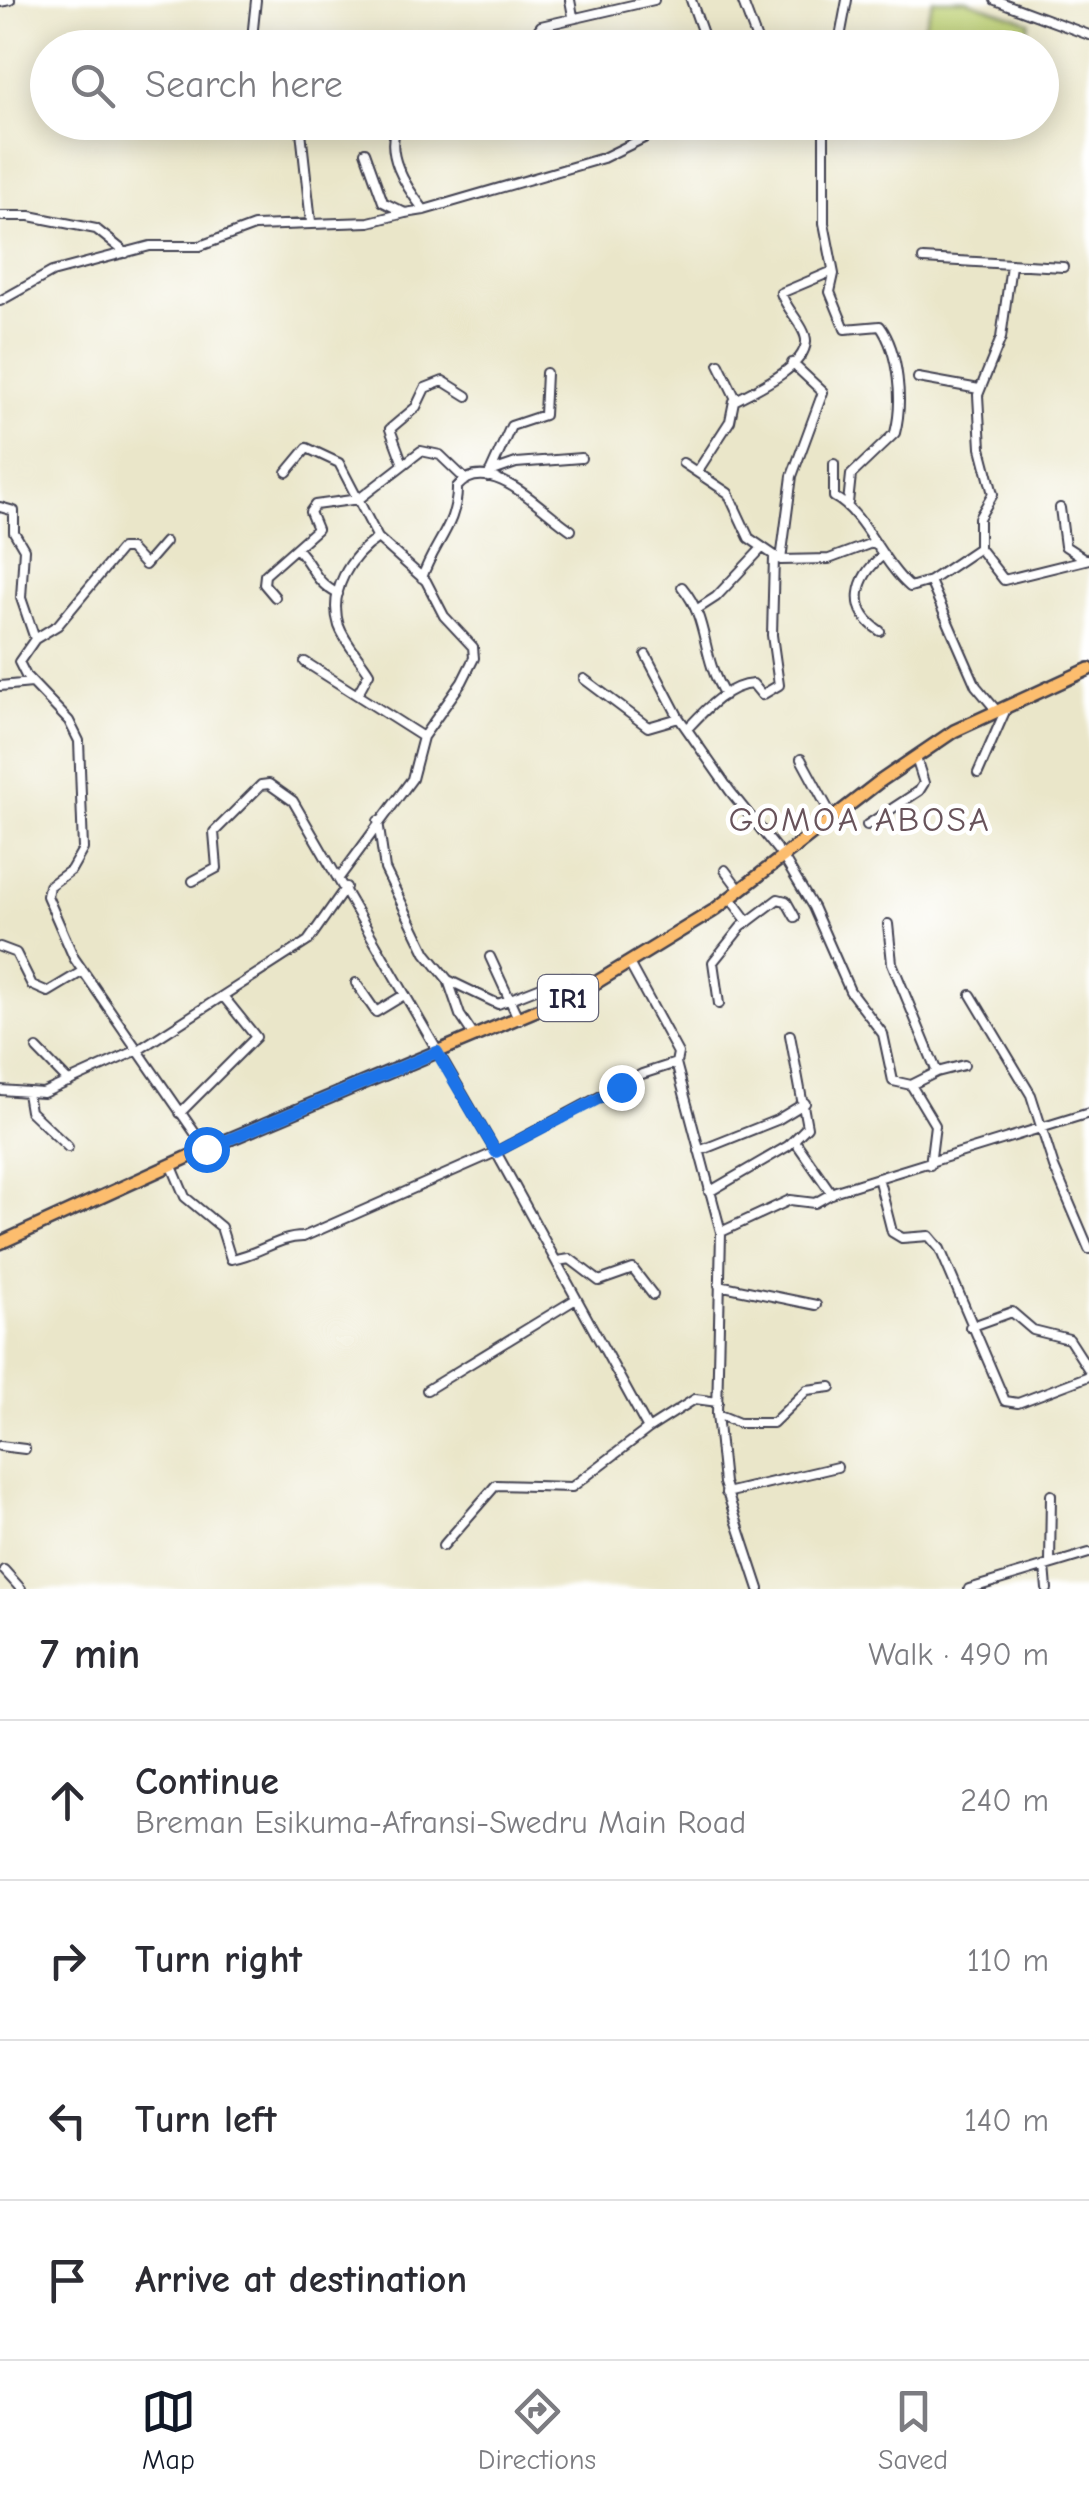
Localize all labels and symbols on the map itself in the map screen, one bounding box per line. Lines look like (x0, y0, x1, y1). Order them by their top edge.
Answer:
district label: GOMOA ABOSA (729, 799, 991, 840)
road number: IR1 (538, 975, 598, 1021)
route end (599, 1065, 645, 1111)
route start (184, 1127, 230, 1173)

